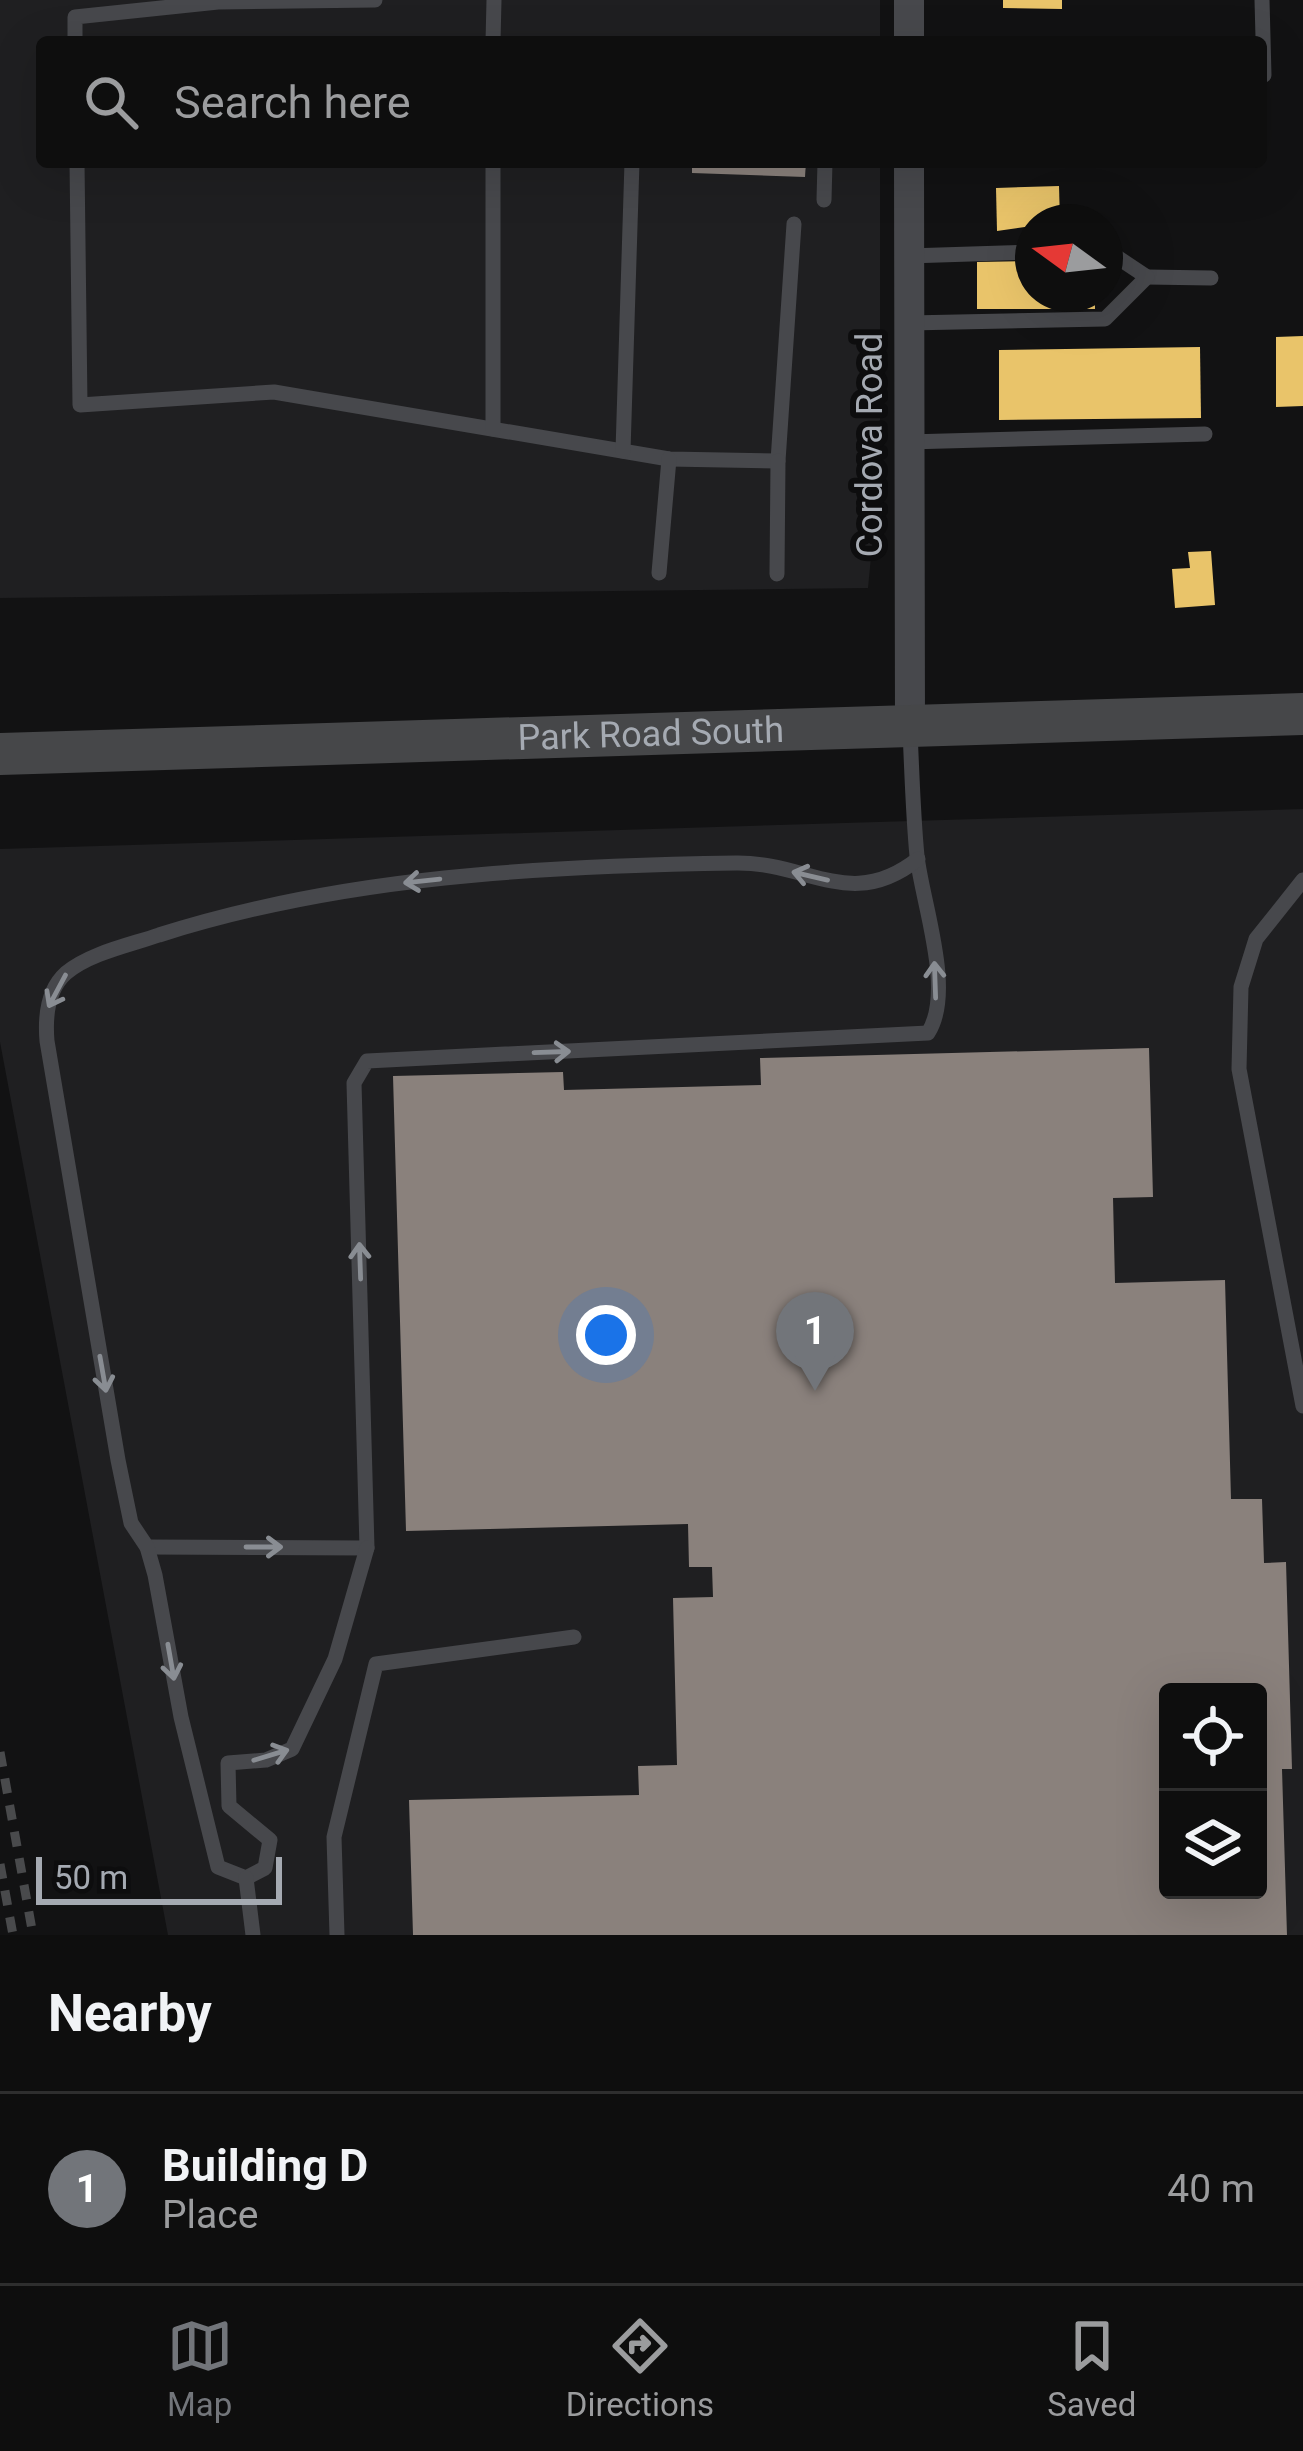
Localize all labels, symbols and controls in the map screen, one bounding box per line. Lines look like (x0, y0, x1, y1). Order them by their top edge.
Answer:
search box (36, 36, 1267, 168)
icon: search (78, 69, 144, 135)
text: Search here (174, 76, 411, 129)
north arrow (1015, 204, 1123, 312)
street label: Cordova Road (849, 333, 891, 557)
street label: Park Road South (517, 709, 785, 759)
one-way arrow (791, 863, 829, 886)
one-way arrow (403, 870, 442, 893)
one-way arrow (923, 961, 946, 1000)
one-way arrow (45, 973, 68, 1008)
one-way arrow (532, 1040, 571, 1063)
one-way arrow (348, 1242, 371, 1281)
pin: 1 (776, 1292, 854, 1391)
your location (576, 1305, 636, 1365)
one-way arrow (93, 1353, 116, 1392)
one-way arrow (244, 1536, 283, 1558)
one-way arrow (161, 1641, 184, 1680)
map controls (1159, 1683, 1267, 1899)
button: locate (1159, 1683, 1267, 1791)
one-way arrow (251, 1743, 289, 1765)
button: layers (1159, 1791, 1267, 1899)
scale bar (36, 1851, 282, 1904)
text: 50 m (54, 1858, 128, 1897)
text: Nearby (48, 1984, 212, 2043)
text: Building D (162, 2139, 368, 2192)
text: 1 (76, 2166, 98, 2212)
text: 40 m (1167, 2166, 1255, 2212)
text: Place (162, 2192, 258, 2238)
tab: Map (167, 2313, 233, 2424)
tab: Directions (566, 2313, 714, 2424)
tab: Saved (1047, 2313, 1136, 2424)

